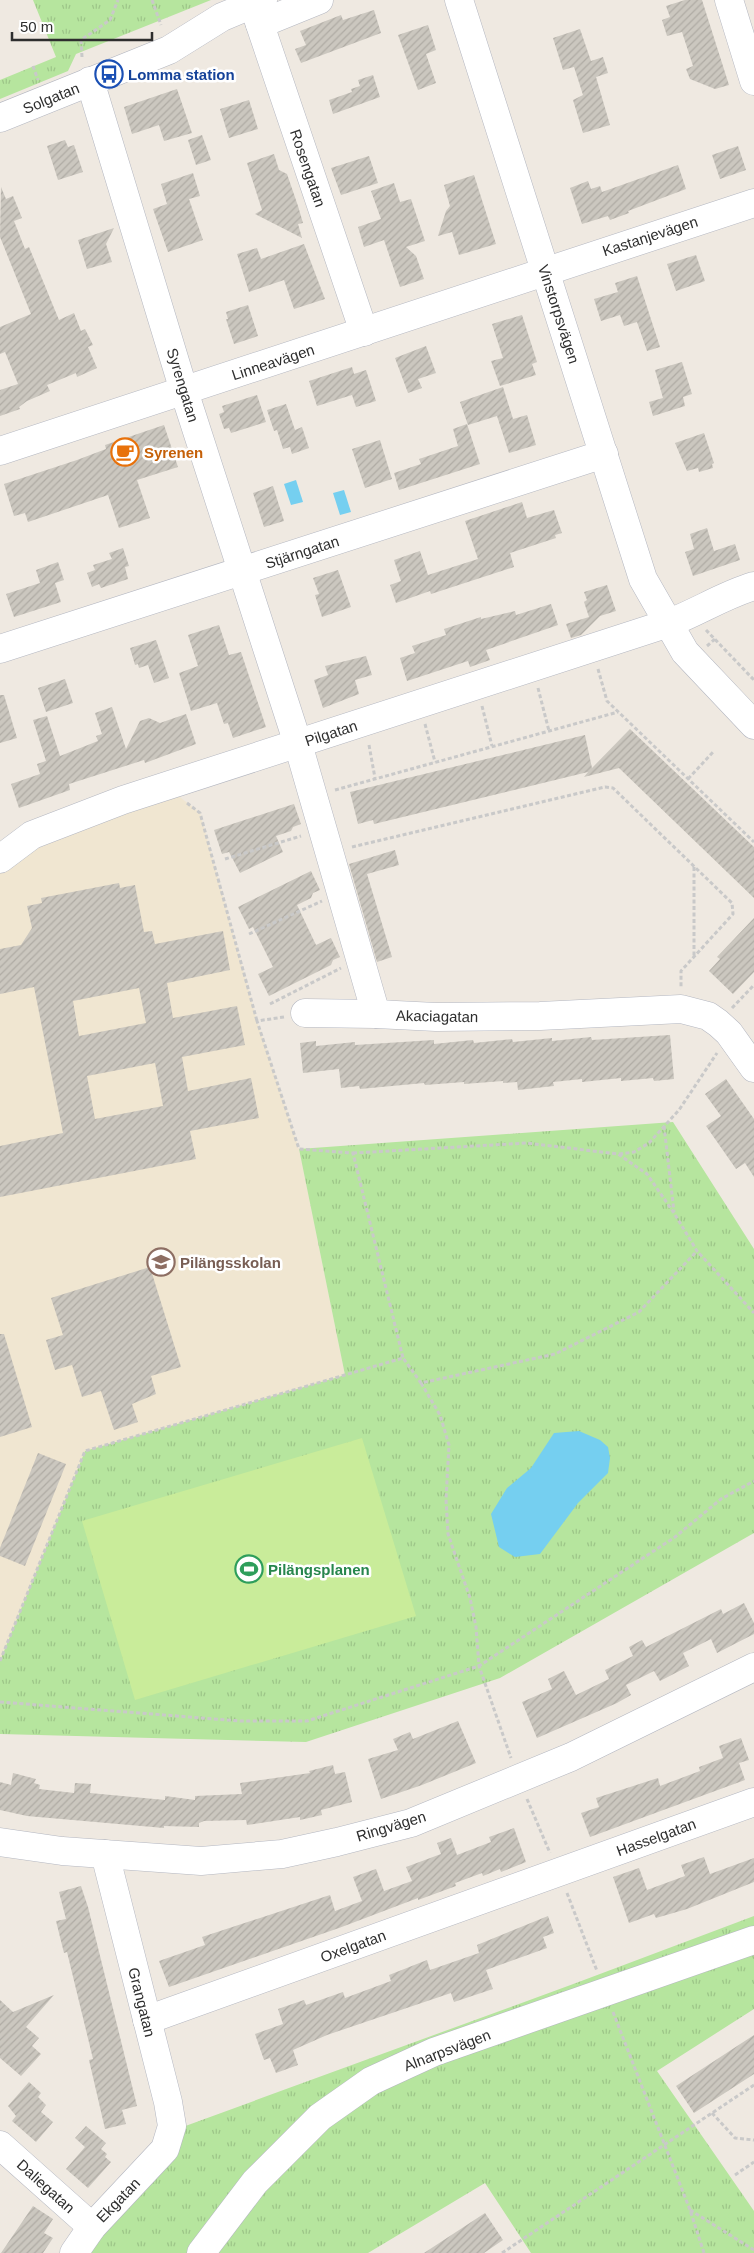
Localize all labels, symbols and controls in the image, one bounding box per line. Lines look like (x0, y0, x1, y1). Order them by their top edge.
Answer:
scale bar (12, 10, 152, 42)
text: 50 m (20, 18, 53, 35)
bus stop icon: Lomma station (94, 59, 124, 89)
place label: Lomma station (128, 66, 235, 83)
street label: Solgatan (20, 79, 82, 117)
street label: Rosengatan (287, 127, 329, 209)
street label: Kastanjevägen (600, 213, 700, 259)
street label: Vinstorpsvägen (535, 262, 583, 366)
street label: Linneavägen (230, 341, 316, 383)
street label: Syrengatan (164, 346, 202, 424)
cafe icon: Syrenen (110, 437, 140, 467)
place label: Syrenen (144, 444, 203, 461)
street label: Stjärngatan (263, 532, 341, 572)
street label: Pilgatan (303, 717, 359, 749)
street label: Akaciagatan (396, 1007, 478, 1025)
school or university icon: Pilängsskolan (146, 1247, 176, 1277)
place label: Pilängsskolan (180, 1254, 281, 1271)
sports icon: Pilängsplanen (234, 1554, 264, 1584)
place label: Pilängsplanen (268, 1561, 370, 1578)
street label: Ringvägen (354, 1807, 428, 1845)
street label: Hasselgatan (614, 1815, 698, 1859)
street label: Oxelgatan (318, 1926, 388, 1966)
street label: Grangatan (125, 1966, 159, 2038)
street label: Alnarpsvägen (401, 2026, 493, 2074)
street label: Daliegatan (14, 2156, 78, 2216)
street label: Ekgatan (93, 2174, 143, 2226)

